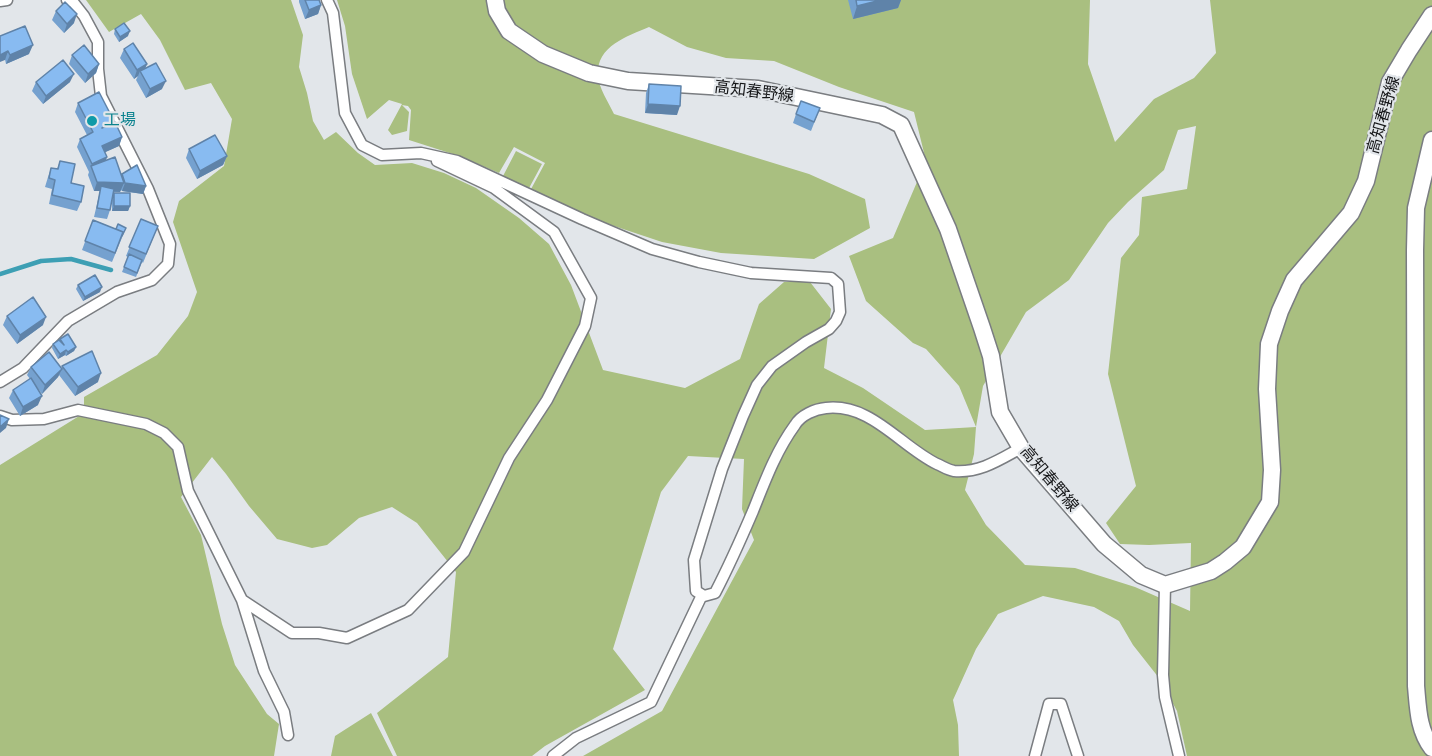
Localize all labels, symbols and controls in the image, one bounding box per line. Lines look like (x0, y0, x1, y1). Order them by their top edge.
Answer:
street label: 高知春野線 (1364, 74, 1404, 156)
street label: 高知春野線 (713, 78, 795, 106)
place label: 工場 (104, 111, 136, 131)
marker: 工場 (85, 114, 99, 128)
street label: 高知春野線 (1016, 442, 1082, 516)

